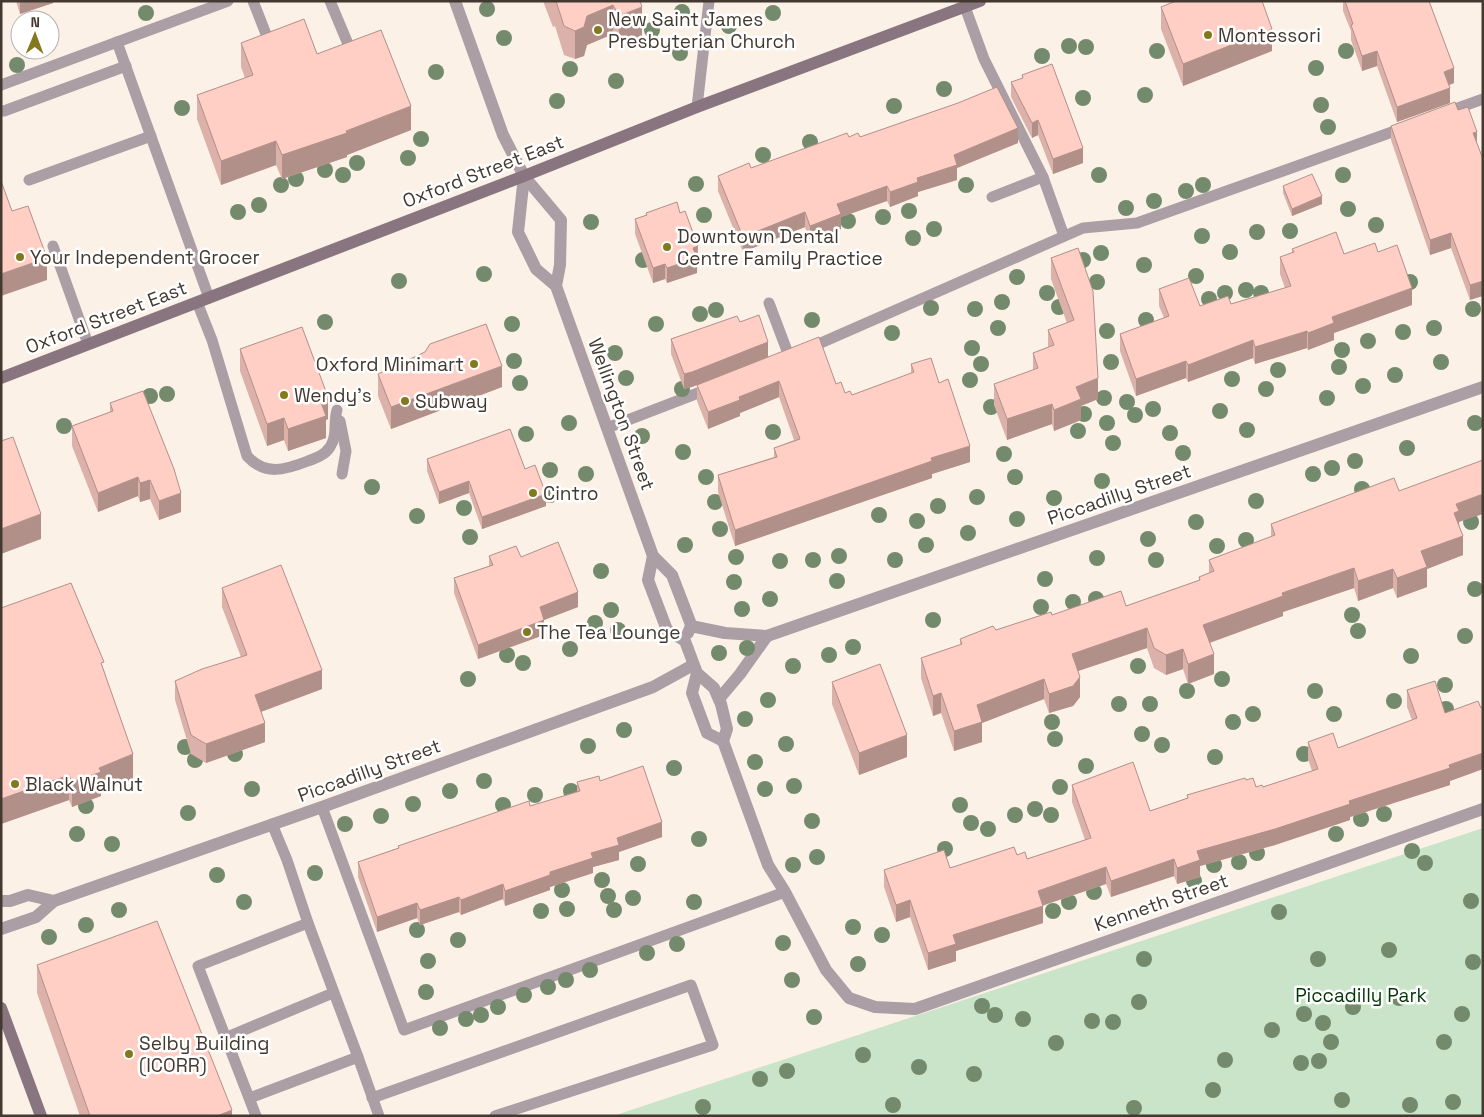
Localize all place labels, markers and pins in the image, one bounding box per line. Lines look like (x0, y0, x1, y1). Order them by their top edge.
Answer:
place label: New Saint James Presbyterian Church (608, 7, 795, 54)
place label: Montessori (1218, 23, 1321, 48)
marker: New Saint James Presbyterian Church (592, 24, 604, 36)
marker: Montessori (1202, 29, 1214, 41)
place label: Downtown Dental Centre Family Practice (677, 224, 883, 271)
marker: Downtown Dental Centre Family Practice (661, 241, 673, 253)
place label: Your Independent Grocer (30, 245, 260, 270)
marker: Your Independent Grocer (14, 251, 26, 263)
place label: Oxford Minimart (316, 352, 464, 377)
marker: Oxford Minimart (468, 358, 480, 370)
place label: Wendy's (294, 383, 372, 408)
marker: Wendy's (278, 389, 290, 401)
place label: Subway (415, 389, 488, 414)
marker: Subway (399, 395, 411, 407)
place label: Cintro (543, 481, 599, 506)
marker: Cintro (527, 487, 539, 499)
place label: The Tea Lounge (537, 620, 681, 645)
marker: The Tea Lounge (521, 626, 533, 638)
place label: Black Walnut (25, 772, 143, 797)
marker: Black Walnut (9, 778, 21, 790)
place label: Selby Building (ICORR) (139, 1031, 270, 1078)
marker: Selby Building (ICORR) (123, 1048, 135, 1060)

